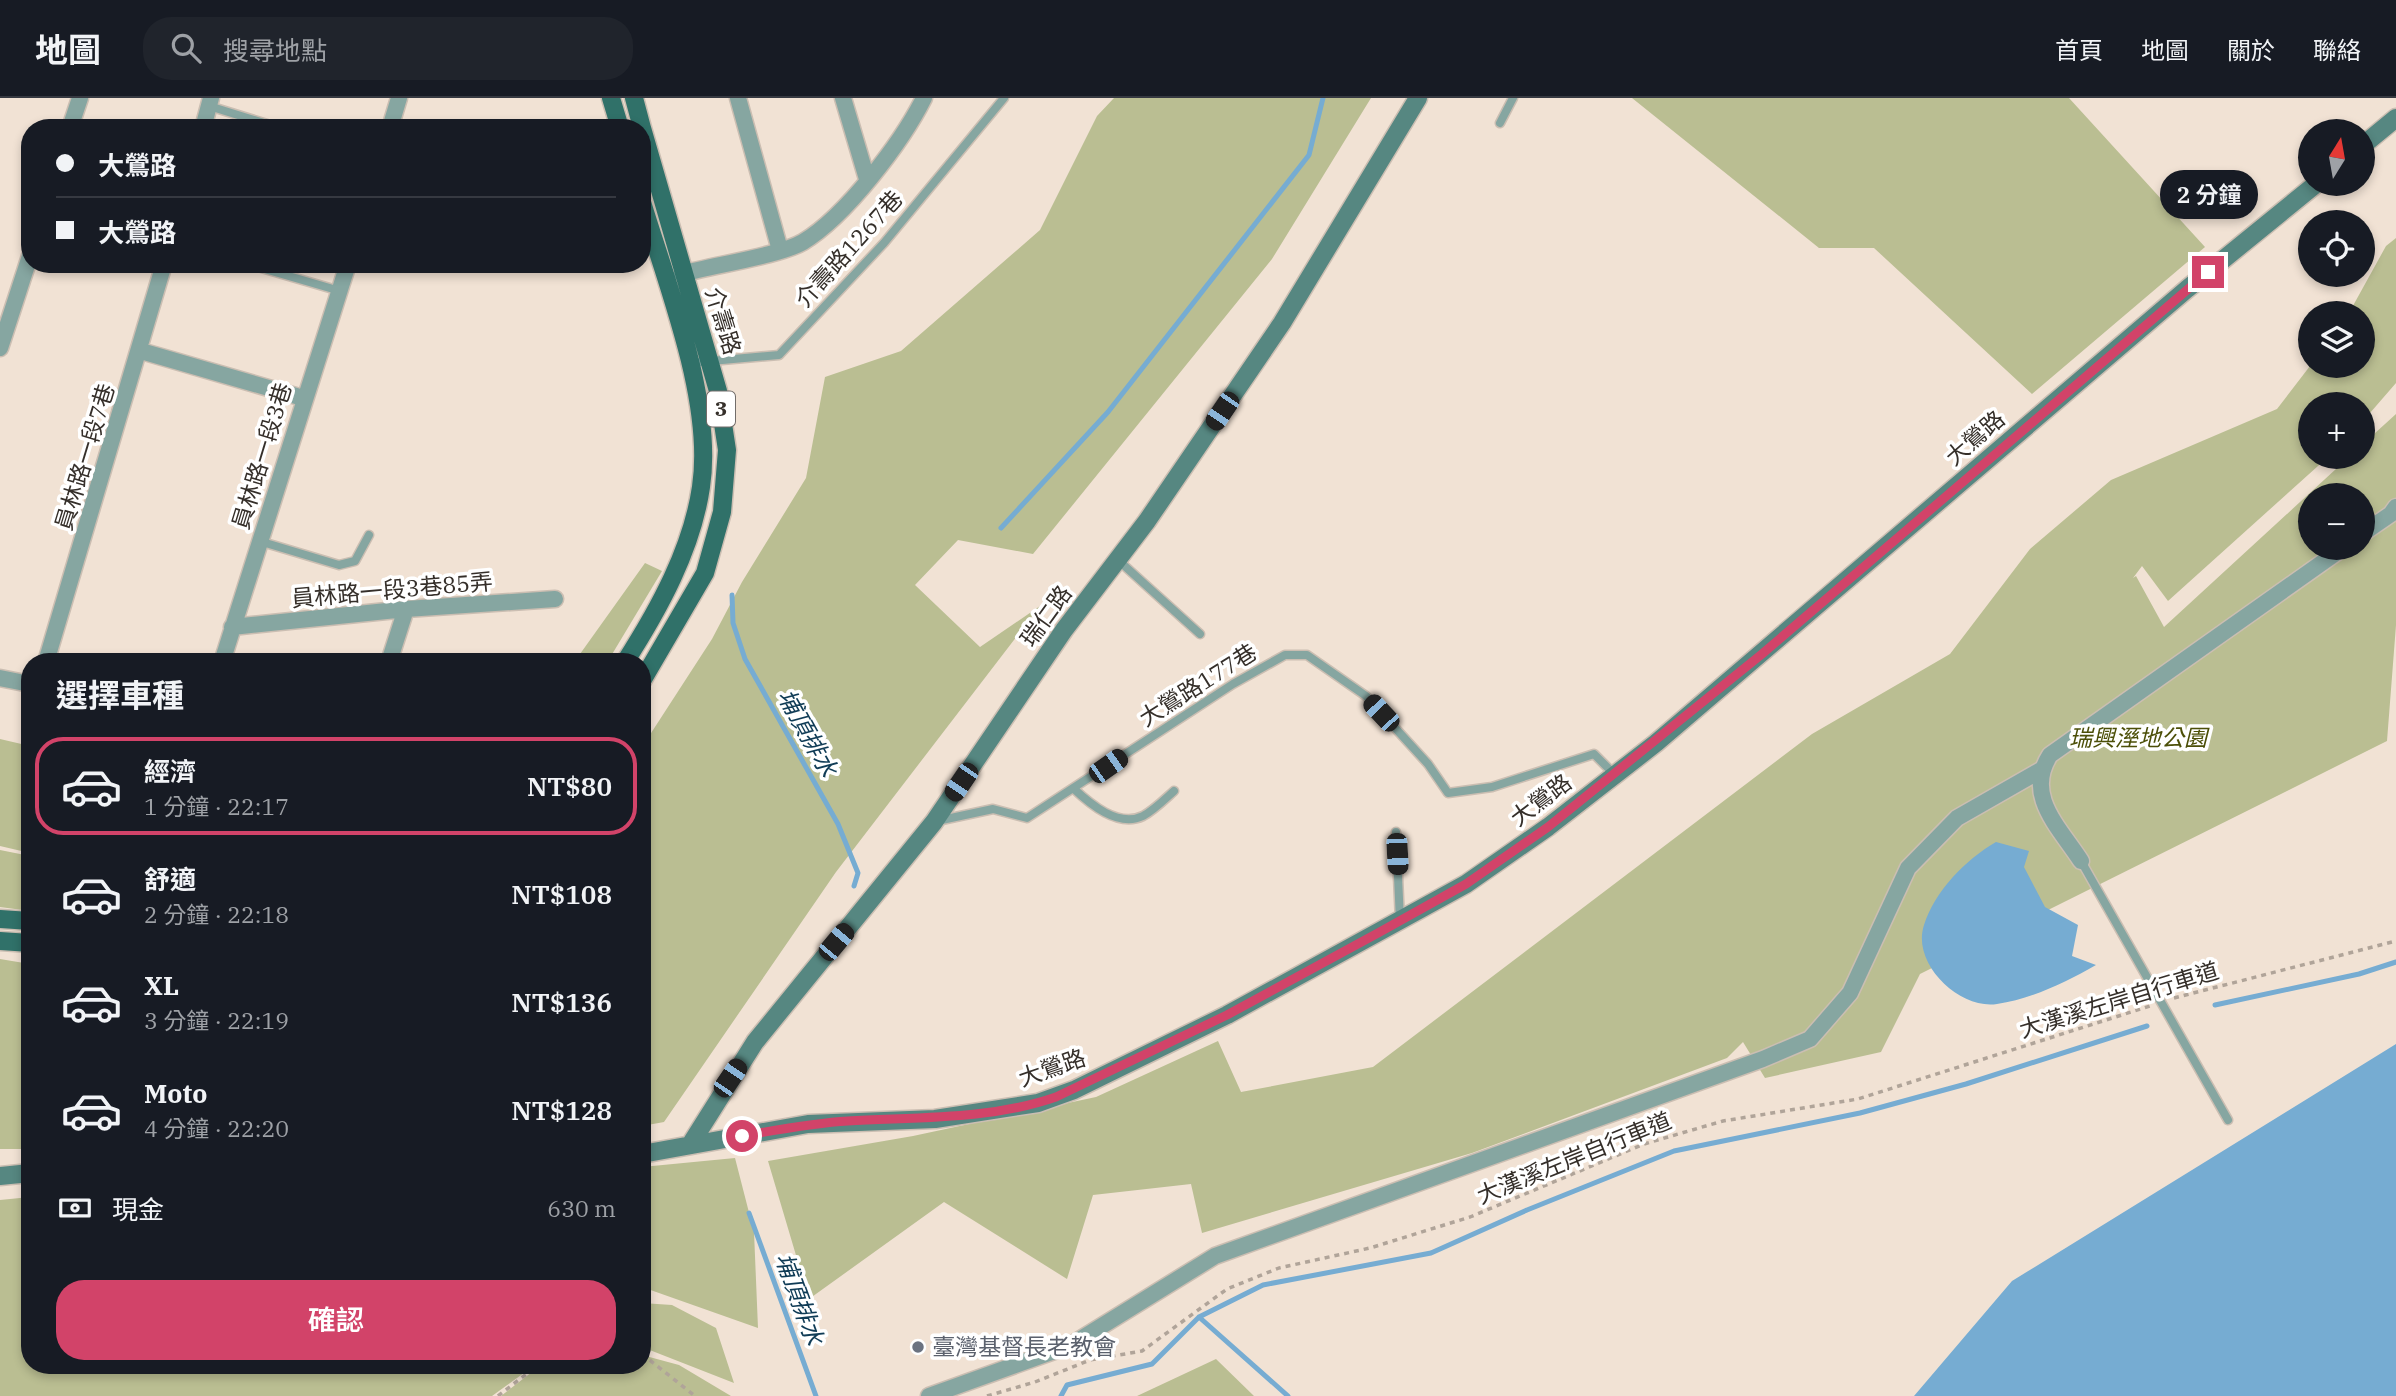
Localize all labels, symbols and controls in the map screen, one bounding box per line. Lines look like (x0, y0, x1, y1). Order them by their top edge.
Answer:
search box (143, 17, 633, 80)
text: 地圖 (35, 28, 101, 71)
icon: search (167, 29, 205, 67)
text: 搜尋地點 (223, 33, 327, 67)
text: 首頁 (2055, 34, 2103, 66)
text: 地圖 (2141, 34, 2189, 66)
text: 關於 (2227, 34, 2275, 66)
text: 聯絡 (2313, 34, 2361, 66)
north arrow (2298, 119, 2375, 196)
map controls (2298, 119, 2375, 560)
text: 大鶯路 (98, 148, 176, 182)
callout: 2 分鐘 (2159, 170, 2257, 220)
text: 2 分鐘 (2176, 179, 2242, 209)
street label: 介壽路1267巷 (788, 184, 909, 313)
button: locate (2298, 210, 2375, 287)
text: 大鶯路 (98, 215, 176, 249)
route end (2192, 256, 2224, 288)
street label: 介壽路 (700, 283, 748, 358)
button: layers (2298, 301, 2375, 378)
street label: 員林路一段3巷 (225, 379, 298, 533)
street label: 員林路一段7巷 (48, 380, 121, 534)
car (1202, 388, 1243, 434)
road number: 3 (707, 392, 735, 426)
button: + (2298, 392, 2375, 469)
street label: 大鶯路 (1938, 403, 2010, 471)
button: − (2298, 483, 2375, 560)
street label: 員林路一段3巷85弄 (290, 565, 494, 613)
street label: 瑞仁路 (1013, 579, 1078, 652)
street label: 大鶯路177巷 (1133, 636, 1262, 732)
text: 選擇車種 (56, 674, 184, 716)
water label: 埔頂排水 (771, 683, 846, 783)
car (1359, 690, 1404, 736)
park label: 瑞興溼地公園 (2069, 722, 2210, 752)
car (1085, 745, 1132, 787)
text: 經濟 (144, 754, 196, 788)
icon: car (60, 755, 123, 818)
car (941, 759, 982, 805)
street label: 大鶯路 (1504, 766, 1577, 832)
text: NT$80 (527, 769, 612, 803)
text: 1 分鐘 · 22:17 (144, 791, 289, 821)
car (1386, 832, 1409, 876)
text: 舒適 (144, 862, 196, 896)
icon: car (60, 863, 123, 926)
text: NT$108 (511, 877, 612, 911)
text: 2 分鐘 · 22:18 (144, 899, 289, 929)
car (815, 919, 858, 965)
street label: 大漢溪左岸自行車道 (2015, 954, 2222, 1044)
text: XL (144, 968, 179, 1002)
icon: car (60, 971, 123, 1034)
text: NT$136 (511, 985, 612, 1019)
text: 3 分鐘 · 22:19 (144, 1005, 289, 1035)
street label: 大鶯路 (1014, 1042, 1089, 1092)
car (710, 1055, 751, 1101)
text: Moto (144, 1076, 207, 1110)
icon: car (60, 1079, 123, 1142)
text: NT$128 (511, 1093, 612, 1127)
street label: 大漢溪左岸自行車道 (1472, 1104, 1675, 1210)
text: 4 分鐘 · 22:20 (144, 1113, 289, 1143)
route start (726, 1120, 758, 1152)
icon: cash (56, 1189, 94, 1227)
text: 現金 (112, 1192, 164, 1226)
text: 630 m (547, 1193, 616, 1223)
water label: 埔頂排水 (768, 1248, 832, 1350)
button: 確認 (56, 1280, 616, 1360)
place label: 臺灣基督長老教會 (932, 1331, 1116, 1361)
marker: 臺灣基督長老教會 (910, 1339, 926, 1355)

